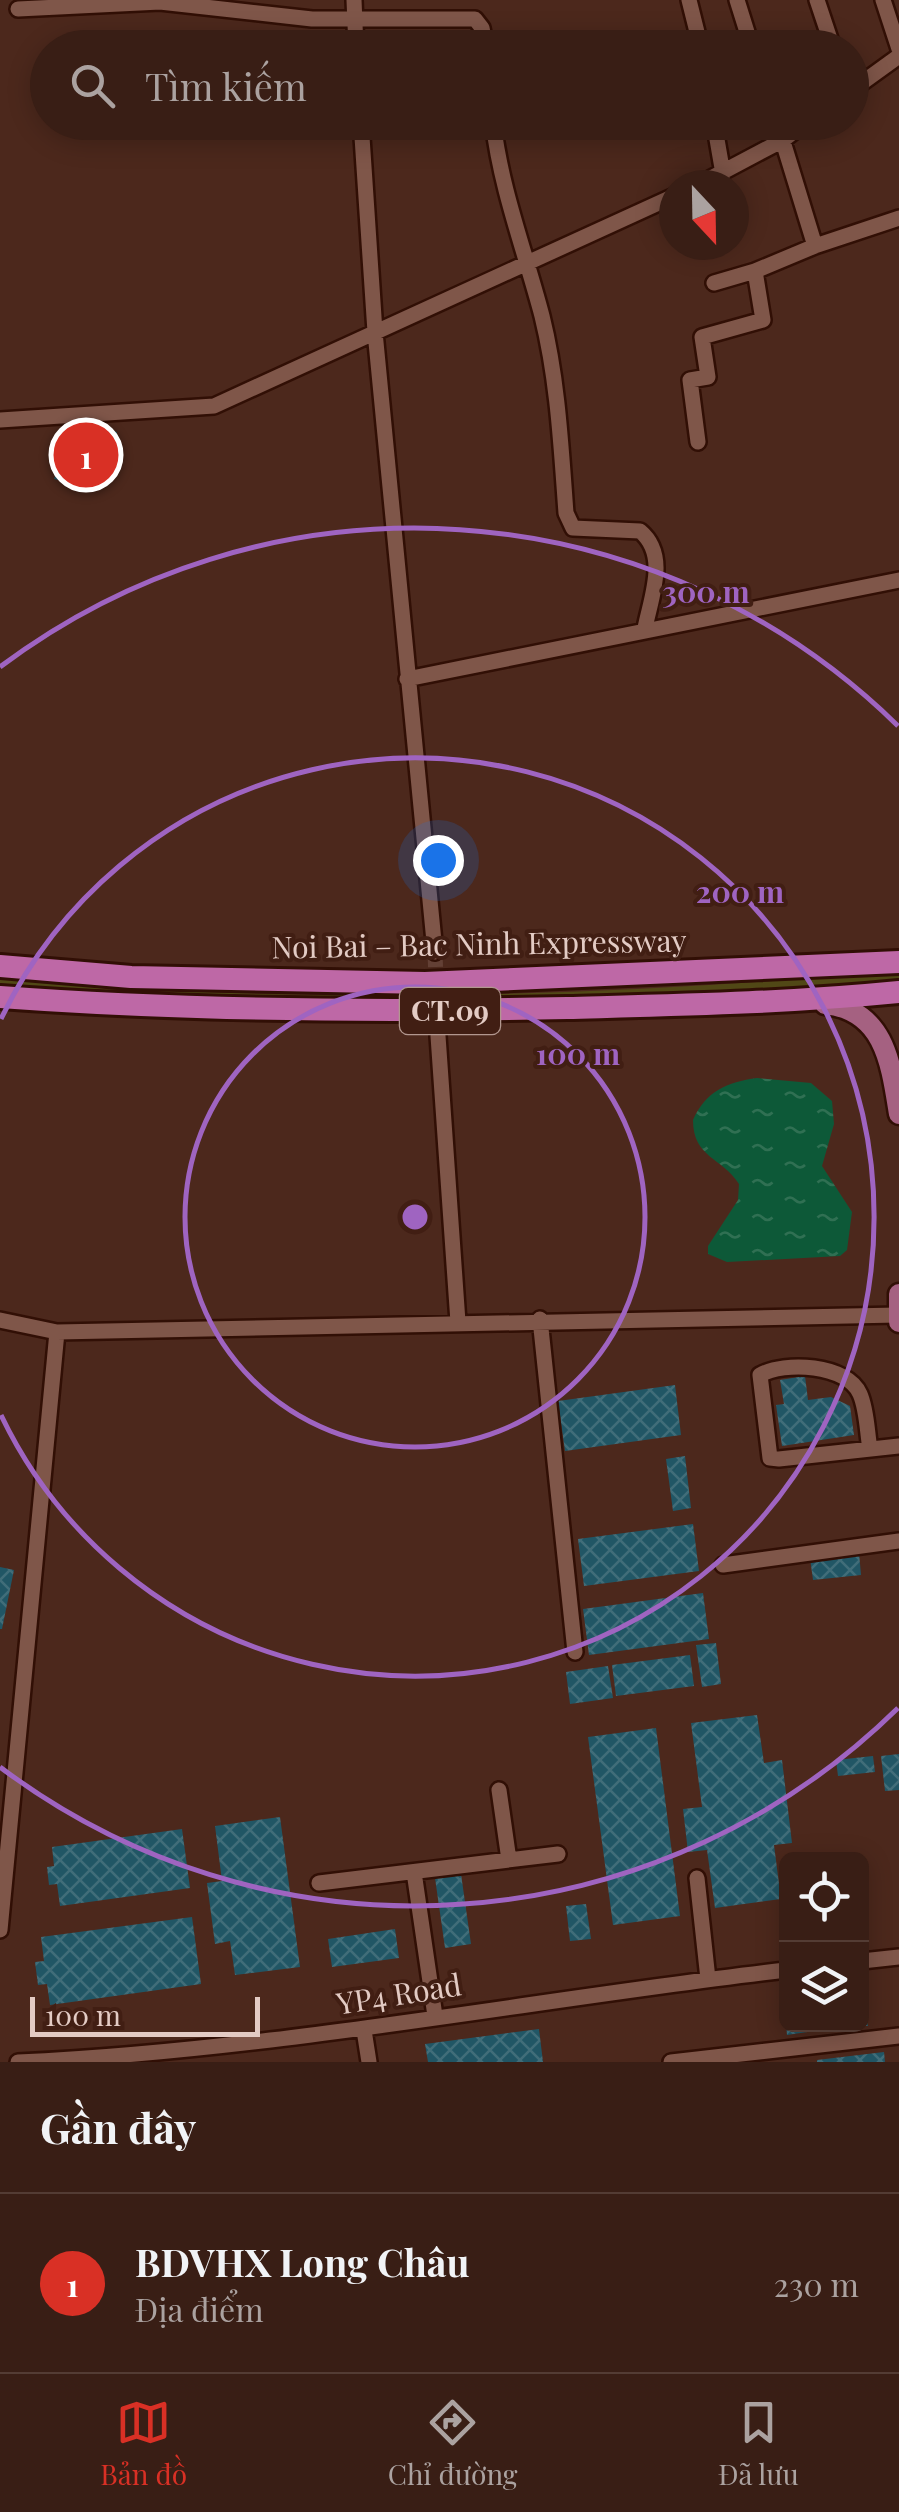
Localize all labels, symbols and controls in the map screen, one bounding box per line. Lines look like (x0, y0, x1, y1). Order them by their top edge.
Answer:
search box (30, 30, 869, 140)
icon: search (65, 58, 120, 113)
text: Tìm kiếm (145, 60, 307, 111)
north arrow (659, 170, 749, 260)
pin: 1 (54, 418, 118, 492)
text: 300 m (662, 571, 750, 611)
your location (413, 835, 464, 886)
text: 200 m (696, 871, 784, 911)
street label: Noi Bai – Bac Ninh Expressway (271, 919, 687, 967)
road number: CT.09 (400, 988, 500, 1034)
text: 100 m (536, 1033, 620, 1073)
centre of rings (397, 1199, 433, 1235)
map controls (779, 1852, 869, 2032)
button: locate (779, 1852, 869, 1942)
button: layers (779, 1942, 869, 2032)
street label: YP4 Road (332, 1963, 464, 2023)
scale bar (30, 1992, 260, 2036)
text: 100 m (45, 1996, 121, 2033)
text: Gần đây (40, 2099, 196, 2155)
text: BDVHX Long Châu (135, 2236, 470, 2287)
text: 1 (66, 2262, 79, 2305)
text: 230 m (774, 2262, 859, 2305)
text: Địa điểm (135, 2287, 264, 2330)
tab: Bản đồ (100, 2395, 187, 2492)
tab: Chỉ đường (388, 2395, 518, 2492)
tab: Đã lưu (718, 2395, 799, 2492)

